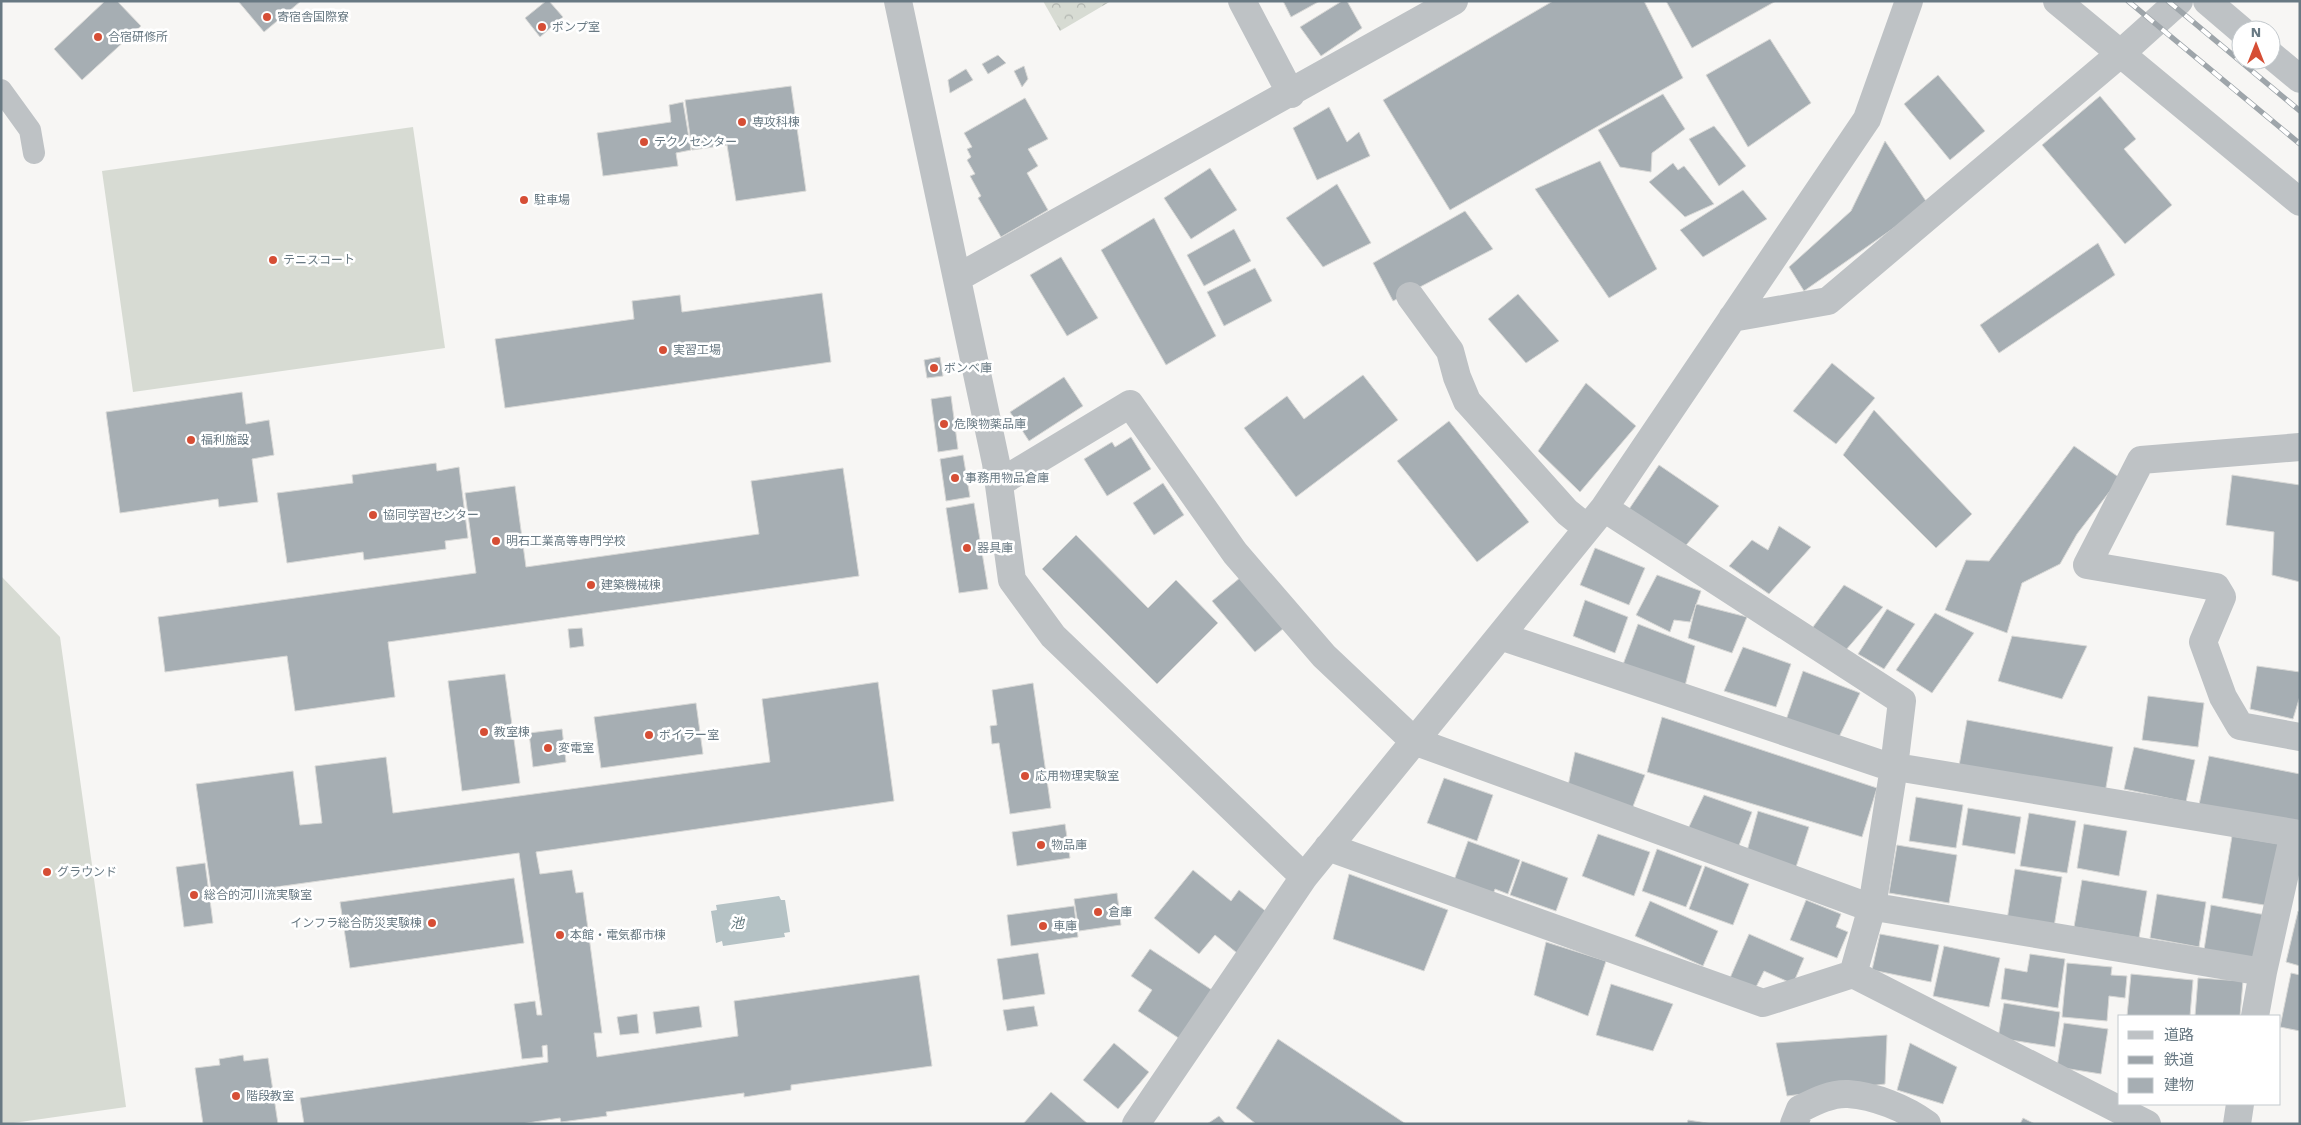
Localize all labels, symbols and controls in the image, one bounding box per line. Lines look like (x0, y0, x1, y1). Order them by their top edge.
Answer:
place label: 寄宿舎国際寮 (277, 10, 349, 24)
marker: 寄宿舎国際寮 (261, 11, 273, 23)
place label: ポンプ室 (552, 20, 600, 34)
north arrow (2231, 20, 2281, 70)
marker: ポンプ室 (536, 21, 548, 33)
text: N (2251, 24, 2261, 40)
place label: 合宿研修所 (108, 30, 168, 44)
marker: 合宿研修所 (92, 31, 104, 43)
place label: 専攻科棟 (752, 115, 800, 129)
marker: 専攻科棟 (736, 116, 748, 128)
place label: テクノセンター (654, 135, 737, 149)
marker: テクノセンター (638, 136, 650, 148)
place label: 駐車場 (534, 193, 570, 207)
marker: 駐車場 (518, 194, 530, 206)
place label: テニスコート (283, 253, 355, 267)
marker: テニスコート (267, 254, 279, 266)
place label: 実習工場 (673, 343, 721, 357)
marker: 実習工場 (657, 344, 669, 356)
place label: ボンベ庫 (944, 361, 992, 375)
marker: ボンベ庫 (928, 362, 940, 374)
place label: 危険物薬品庫 (954, 417, 1026, 431)
marker: 危険物薬品庫 (938, 418, 950, 430)
place label: 福利施設 (201, 433, 249, 447)
marker: 福利施設 (185, 434, 197, 446)
place label: 事務用物品倉庫 (965, 471, 1049, 485)
marker: 事務用物品倉庫 (949, 472, 961, 484)
place label: 協同学習センター (383, 508, 479, 522)
marker: 協同学習センター (367, 509, 379, 521)
place label: 明石工業高等専門学校 (506, 534, 626, 548)
marker: 明石工業高等専門学校 (490, 535, 502, 547)
place label: 器具庫 (977, 541, 1013, 555)
marker: 器具庫 (961, 542, 973, 554)
place label: 建築機械棟 (601, 578, 661, 592)
marker: 建築機械棟 (585, 579, 597, 591)
place label: 教室棟 (494, 725, 530, 739)
marker: 教室棟 (478, 726, 490, 738)
place label: ボイラー室 (659, 728, 719, 742)
marker: ボイラー室 (643, 729, 655, 741)
place label: 変電室 (558, 741, 594, 755)
marker: 変電室 (542, 742, 554, 754)
place label: 応用物理実験室 (1035, 769, 1119, 783)
marker: 応用物理実験室 (1019, 770, 1031, 782)
place label: 物品庫 (1051, 838, 1087, 852)
marker: 物品庫 (1035, 839, 1047, 851)
place label: グラウンド (57, 865, 117, 879)
marker: グラウンド (41, 866, 53, 878)
place label: 総合的河川流実験室 (204, 888, 312, 902)
marker: 総合的河川流実験室 (188, 889, 200, 901)
place label: 倉庫 (1108, 905, 1132, 919)
marker: 倉庫 (1092, 906, 1104, 918)
water label: 池 (730, 915, 746, 931)
place label: インフラ総合防災実験棟 (290, 916, 422, 930)
marker: インフラ総合防災実験棟 (426, 917, 438, 929)
place label: 車庫 (1053, 919, 1077, 933)
marker: 車庫 (1037, 920, 1049, 932)
place label: 本館・電気都市棟 (570, 928, 666, 942)
marker: 本館・電気都市棟 (554, 929, 566, 941)
legend (2118, 1015, 2281, 1105)
text: 道路 (2164, 1026, 2194, 1044)
text: 鉄道 (2164, 1051, 2194, 1069)
text: 建物 (2164, 1076, 2194, 1094)
place label: 階段教室 (246, 1089, 294, 1103)
marker: 階段教室 (230, 1090, 242, 1102)

